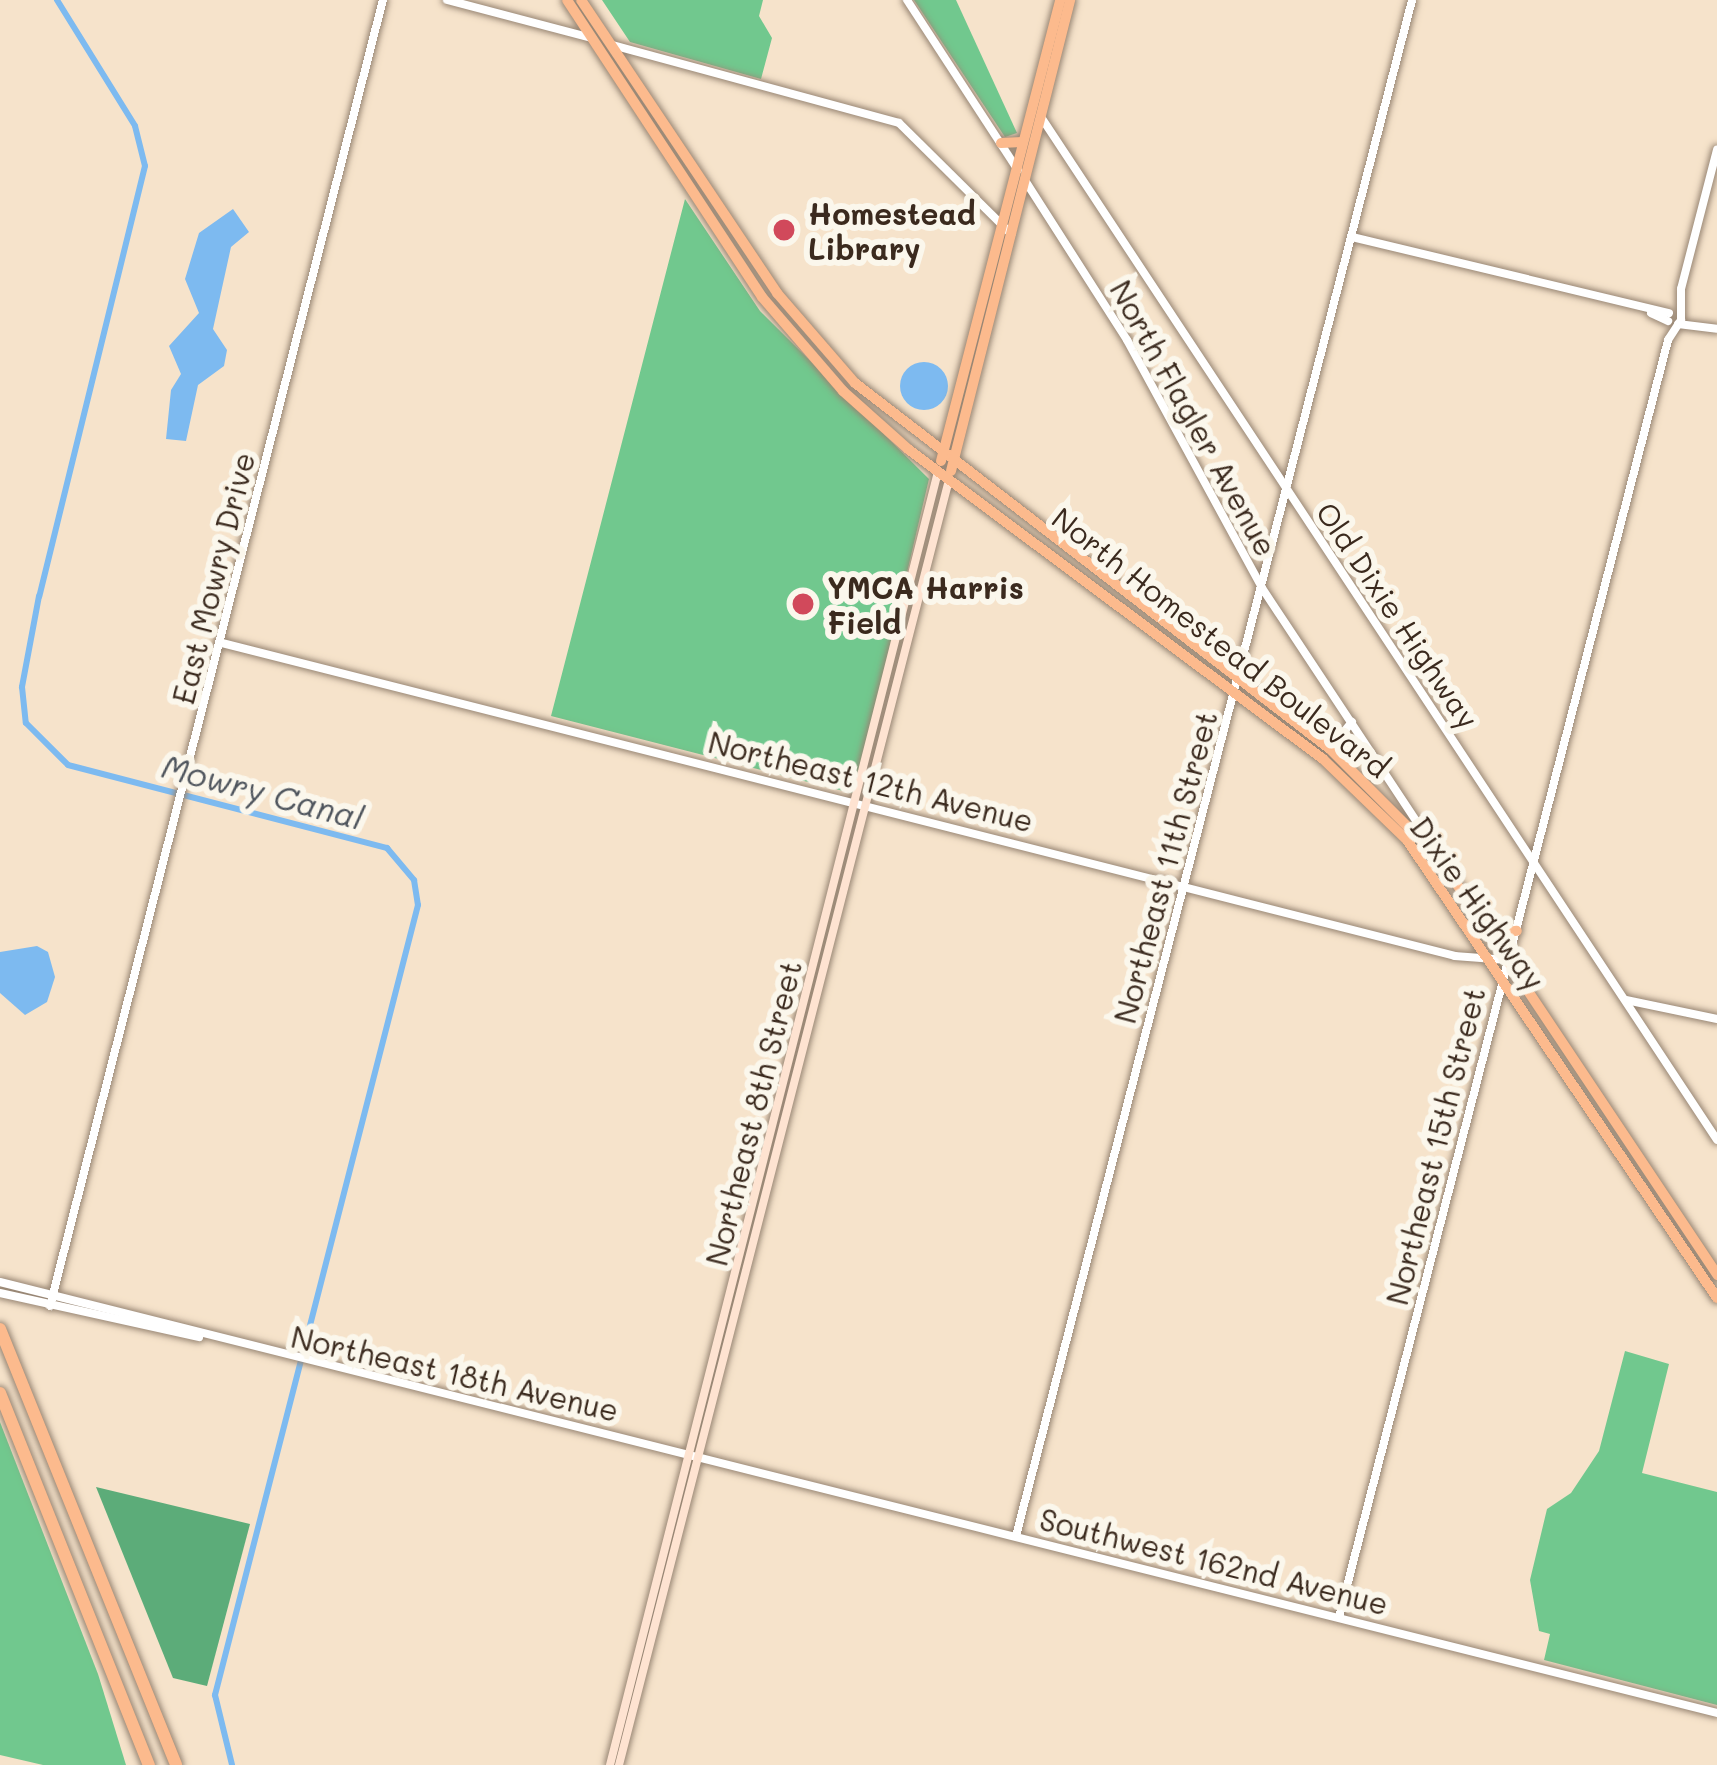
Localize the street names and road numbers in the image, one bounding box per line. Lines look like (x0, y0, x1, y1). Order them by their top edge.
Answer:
street label: North Flagler Avenue (1103, 274, 1285, 562)
street label: East Mowry Drive (164, 449, 262, 707)
street label: Old Dixie Highway (1309, 495, 1487, 735)
street label: North Homestead Boulevard (1045, 499, 1397, 785)
street label: Northeast 11th Street (1106, 707, 1224, 1027)
street label: Northeast 12th Avenue (705, 723, 1037, 839)
street label: Dixie Highway (1403, 810, 1553, 996)
street label: Northeast 8th Street (698, 957, 808, 1269)
street label: Northeast 15th Street (1378, 984, 1492, 1308)
street label: Northeast 18th Avenue (288, 1318, 622, 1428)
street label: Southwest 162nd Avenue (1036, 1500, 1392, 1622)

